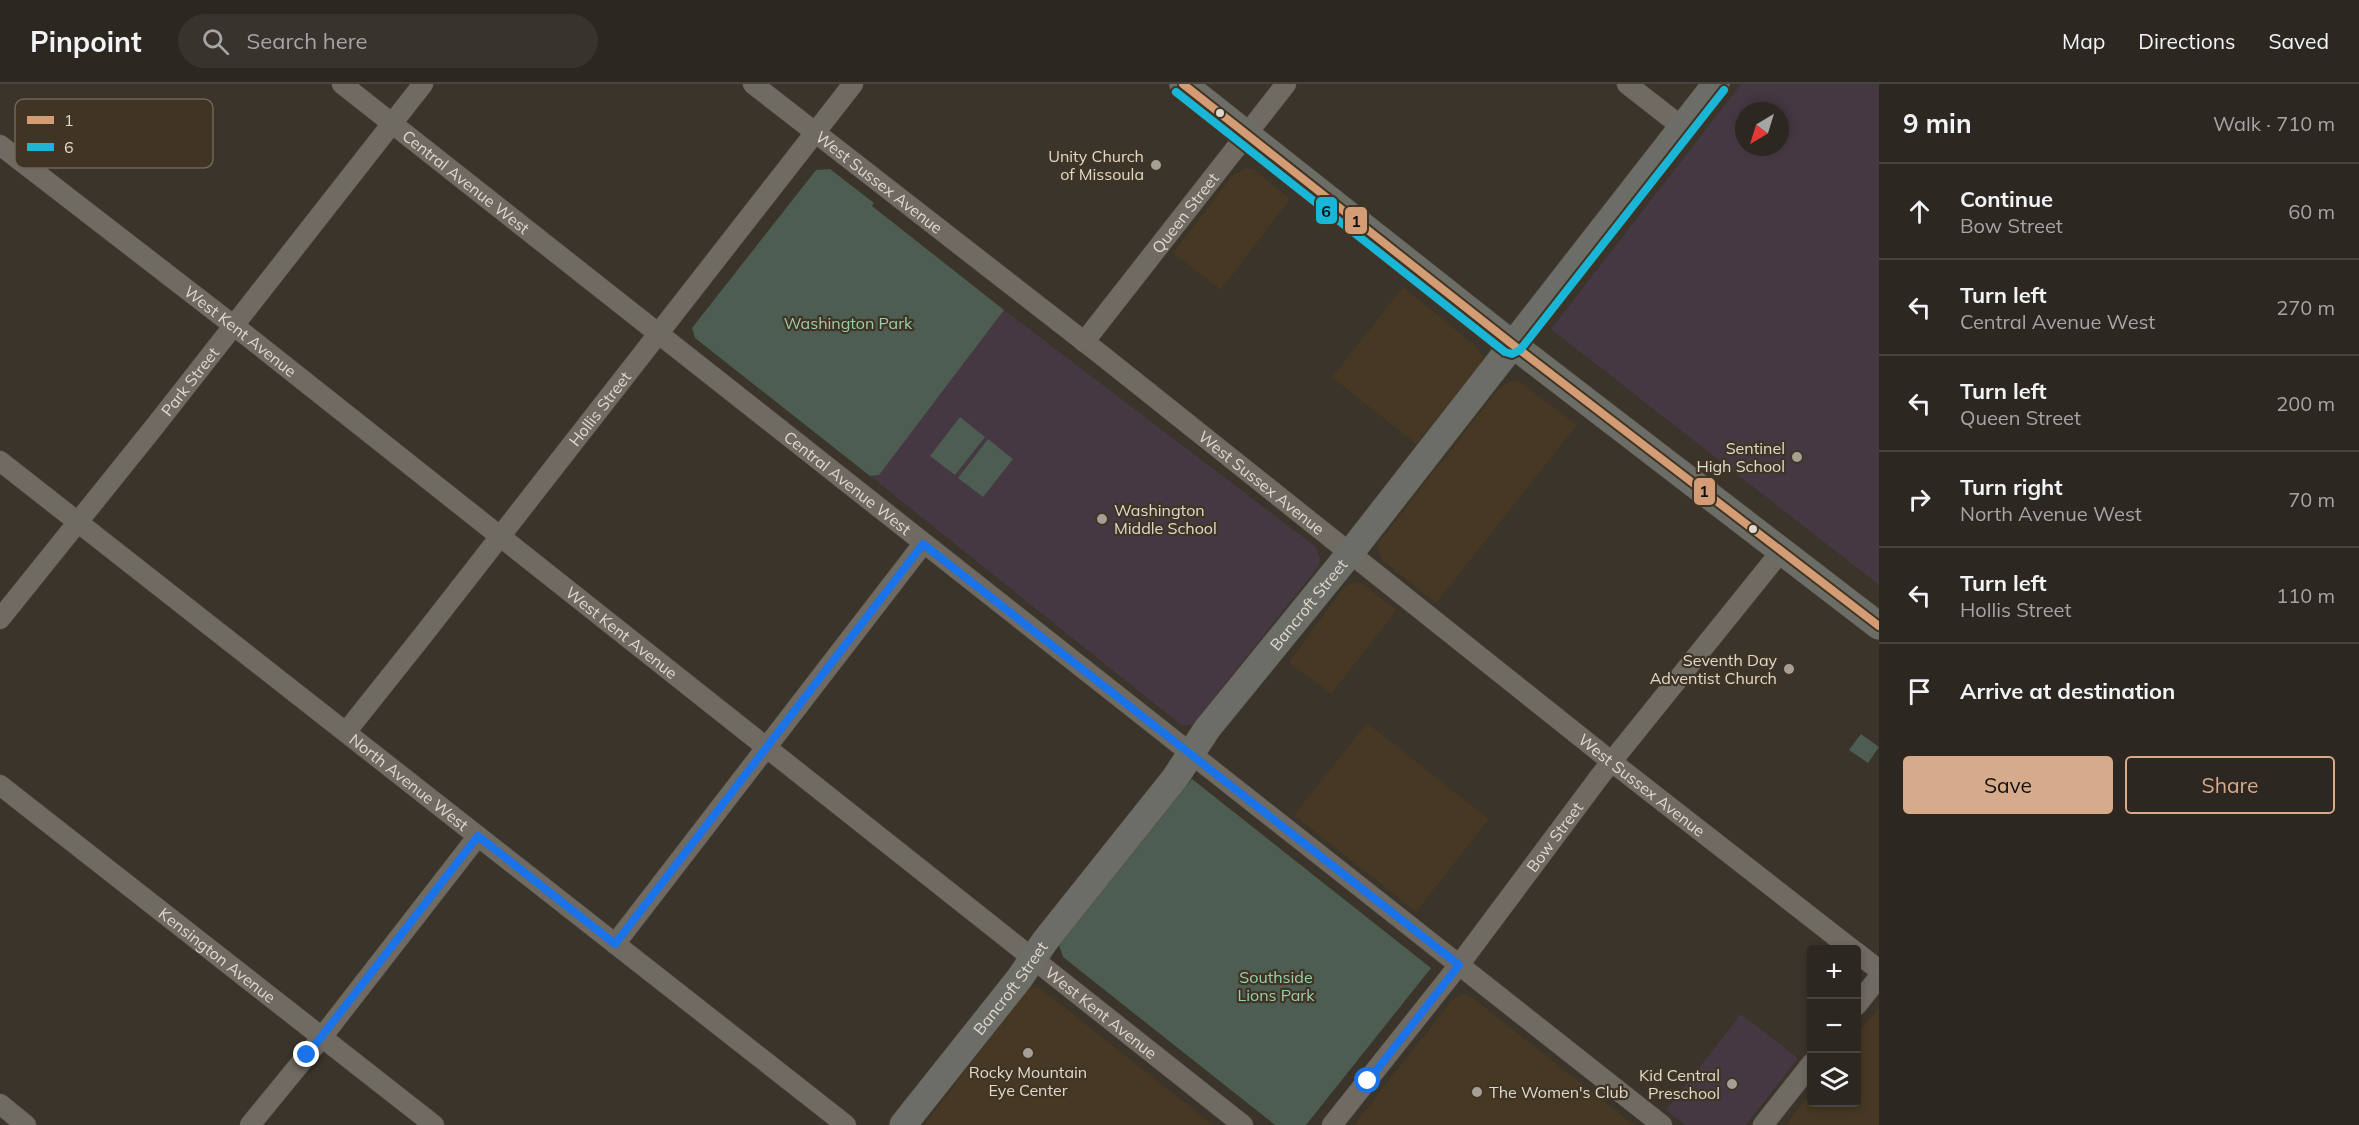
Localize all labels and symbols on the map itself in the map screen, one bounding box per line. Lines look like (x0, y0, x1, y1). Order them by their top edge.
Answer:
legend (15, 99, 213, 168)
north arrow (1735, 102, 1789, 156)
unlabelled marker (1214, 107, 1226, 119)
text: 1 (64, 110, 74, 130)
street label: Central Avenue West (398, 126, 534, 238)
street label: West Sussex Avenue (812, 127, 947, 238)
text: 6 (64, 137, 74, 157)
place label: Unity Church of Missoula (1048, 146, 1144, 184)
marker: Unity Church of Missoula (1149, 158, 1163, 172)
street label: Queen Street (1147, 168, 1223, 257)
line badge: 6 (1315, 196, 1338, 225)
text: 6 (1321, 201, 1331, 221)
line badge: 1 (1344, 206, 1368, 235)
text: 1 (1351, 211, 1361, 231)
street label: West Kent Avenue (180, 281, 300, 381)
park label: Washington Park (784, 313, 913, 333)
street label: Park Street (157, 343, 223, 420)
street label: Hollis Street (564, 367, 635, 450)
street label: Central Avenue West (780, 426, 916, 539)
street label: West Sussex Avenue (1194, 426, 1328, 539)
place label: Sentinel High School (1696, 438, 1785, 476)
marker: Sentinel High School (1790, 450, 1804, 464)
line badge: 1 (1693, 477, 1716, 506)
text: 1 (1699, 481, 1709, 501)
place label: Washington Middle School (1114, 500, 1217, 538)
marker: Washington Middle School (1095, 512, 1109, 526)
unlabelled marker (1747, 523, 1759, 535)
street label: Bancroft Street (1265, 555, 1352, 654)
street label: West Kent Avenue (562, 582, 681, 683)
place label: Seventh Day Adventist Church (1650, 650, 1777, 688)
marker: Seventh Day Adventist Church (1782, 662, 1796, 676)
street label: North Avenue West (346, 729, 473, 835)
street label: West Sussex Avenue (1574, 729, 1709, 841)
street label: Bow Street (1522, 798, 1587, 876)
street label: Kensington Avenue (155, 903, 280, 1007)
street label: Bancroft Street (969, 937, 1052, 1039)
street label: West Kent Avenue (1041, 962, 1161, 1063)
park label: Southside Lions Park (1238, 967, 1315, 1005)
route end (293, 1041, 319, 1067)
marker: Rocky Mountain Eye Center (1021, 1046, 1035, 1060)
place label: Rocky Mountain Eye Center (969, 1062, 1087, 1100)
place label: Kid Central Preschool (1639, 1065, 1720, 1103)
route start (1354, 1067, 1380, 1093)
marker: Kid Central Preschool (1725, 1077, 1739, 1091)
place label: The Women's Club (1489, 1082, 1628, 1102)
marker: The Women's Club (1470, 1085, 1484, 1099)

